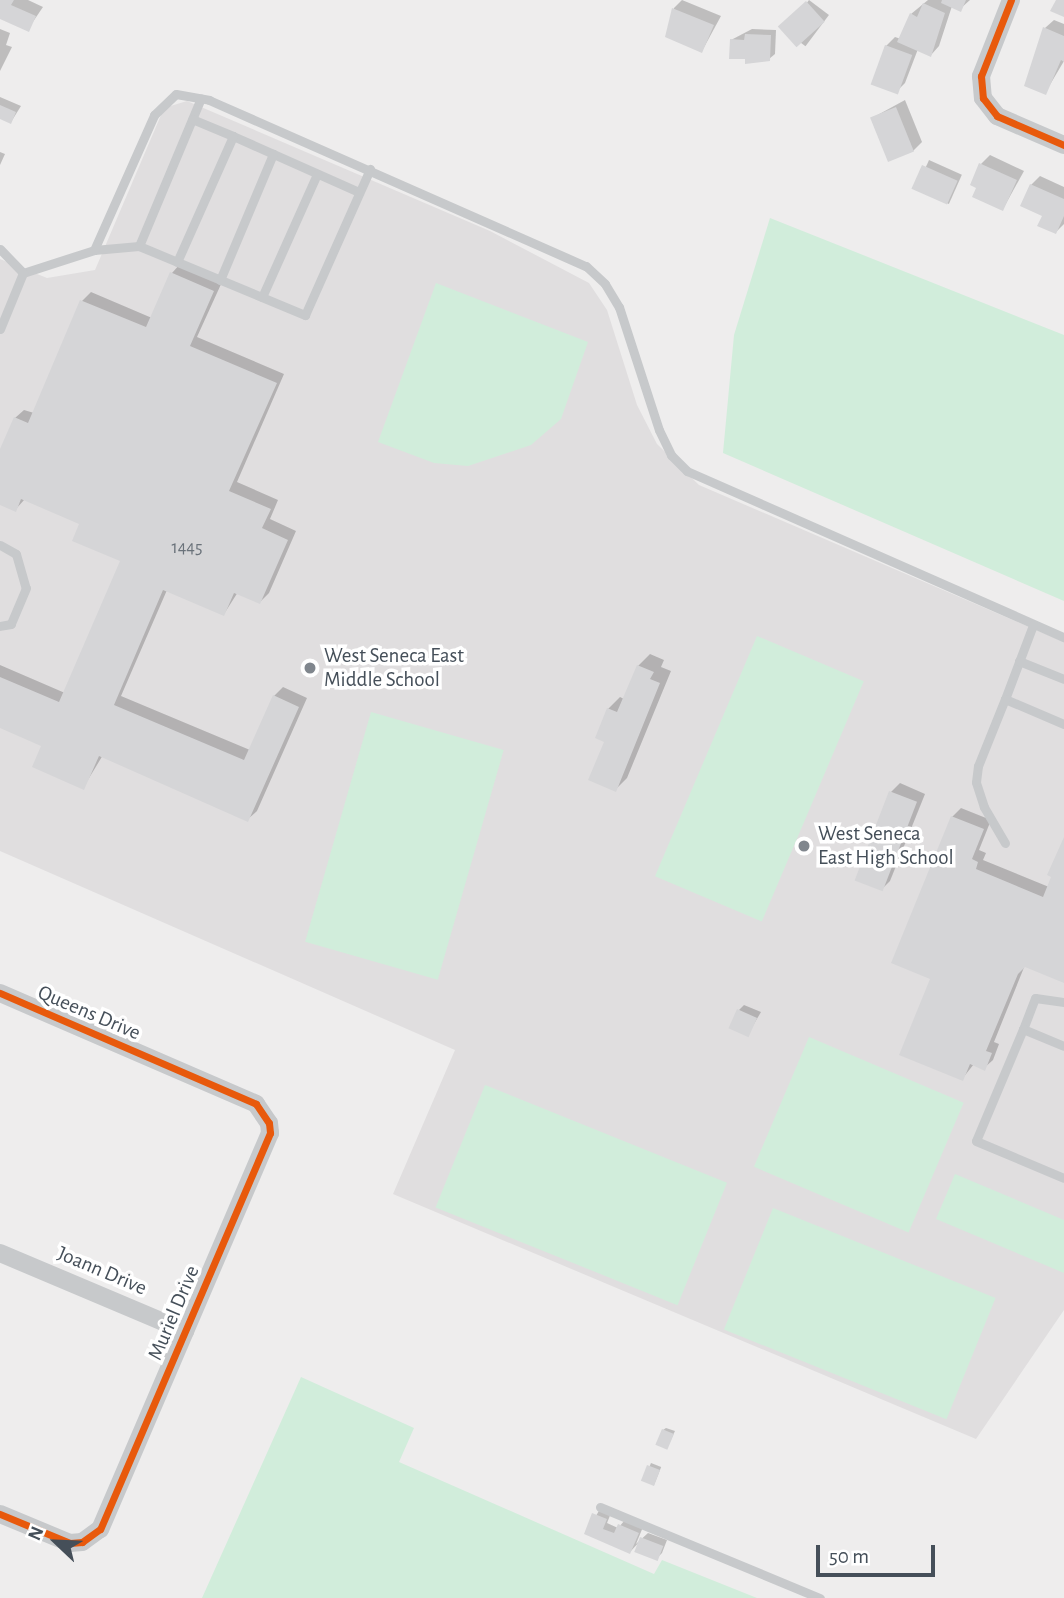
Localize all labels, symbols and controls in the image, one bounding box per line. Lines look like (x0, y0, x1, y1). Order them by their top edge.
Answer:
house number: 1445 (171, 537, 203, 559)
place label: West Seneca East Middle School (324, 643, 464, 693)
marker: West Seneca East Middle School (302, 660, 318, 676)
place label: West Seneca East High School (818, 821, 954, 871)
marker: West Seneca East High School (796, 838, 812, 854)
street label: Queens Drive (34, 980, 144, 1046)
street label: Joann Drive (54, 1241, 150, 1301)
street label: Muriel Drive (143, 1262, 205, 1364)
north arrow (21, 1507, 91, 1577)
text: N (25, 1524, 48, 1543)
scale bar (819, 1532, 938, 1576)
text: 50 m (829, 1546, 869, 1567)

